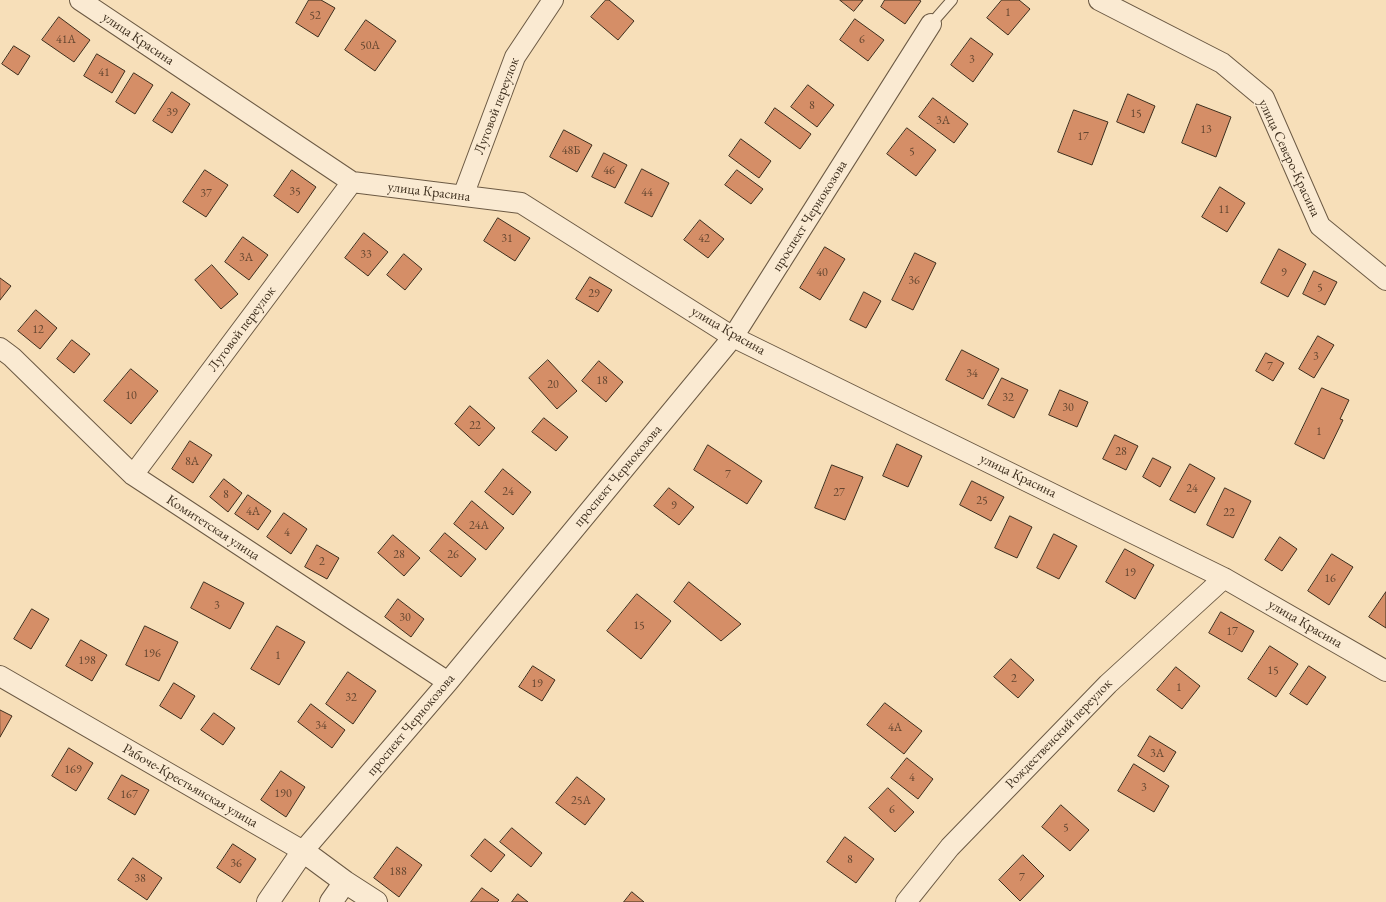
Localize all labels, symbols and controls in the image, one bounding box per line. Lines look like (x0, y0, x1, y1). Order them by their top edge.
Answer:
house number: 1 (1005, 6, 1011, 20)
street label: улица Красина (99, 9, 177, 69)
house number: 52 (309, 9, 321, 23)
house number: 41А (56, 33, 76, 47)
house number: 6 (859, 33, 865, 47)
house number: 50А (360, 39, 380, 53)
house number: 3 (969, 53, 975, 67)
street label: Луговой переулок (471, 55, 523, 157)
house number: 41 (98, 66, 110, 80)
street label: улица Северо-Красина (1254, 96, 1324, 220)
house number: 8 (809, 99, 815, 113)
house number: 39 (166, 106, 178, 120)
house number: 15 (1130, 107, 1142, 121)
house number: 3А (936, 114, 950, 128)
house number: 13 (1200, 123, 1212, 137)
house number: 17 (1077, 130, 1089, 144)
house number: 48Б (562, 144, 580, 158)
house number: 5 (909, 145, 915, 159)
street label: проспект Чернокозова (769, 157, 851, 275)
house number: 46 (603, 164, 615, 178)
street label: улица Красина (387, 179, 471, 205)
house number: 35 (289, 185, 301, 199)
house number: 44 (641, 186, 653, 200)
house number: 37 (200, 187, 212, 201)
house number: 11 (1218, 203, 1230, 217)
house number: 31 (501, 232, 513, 246)
house number: 42 (698, 232, 710, 246)
house number: 33 (360, 248, 372, 262)
house number: 3А (239, 251, 253, 265)
house number: 40 (816, 266, 828, 280)
house number: 9 (1281, 266, 1287, 280)
house number: 36 (908, 274, 920, 288)
house number: 5 (1317, 281, 1323, 295)
street label: Луговой переулок (204, 283, 280, 375)
house number: 29 (588, 287, 600, 301)
street label: улица Красина (688, 303, 768, 359)
house number: 12 (32, 323, 44, 337)
house number: 3 (1313, 350, 1319, 364)
house number: 7 (1267, 360, 1273, 374)
house number: 34 (966, 367, 978, 381)
house number: 18 (596, 374, 608, 388)
house number: 20 (547, 378, 559, 392)
house number: 10 (125, 389, 137, 403)
house number: 32 (1002, 391, 1014, 405)
house number: 30 (1062, 401, 1074, 415)
house number: 22 (469, 419, 481, 433)
street label: проспект Чернокозова (570, 422, 666, 530)
house number: 1 (1316, 425, 1322, 439)
house number: 28 (1115, 445, 1127, 459)
street label: улица Красина (977, 450, 1059, 502)
house number: 8А (185, 455, 199, 469)
house number: 7 (725, 468, 731, 482)
house number: 24 (1186, 482, 1198, 496)
house number: 24 (502, 485, 514, 499)
house number: 27 (833, 486, 845, 500)
house number: 8 (223, 488, 229, 502)
street label: Комитетская улица (163, 492, 263, 564)
house number: 25 (976, 494, 988, 508)
house number: 9 (671, 499, 677, 513)
house number: 4А (246, 505, 260, 519)
house number: 22 (1223, 506, 1235, 520)
house number: 24А (469, 519, 489, 533)
house number: 4 (284, 526, 290, 540)
house number: 28 (393, 548, 405, 562)
house number: 26 (447, 548, 459, 562)
house number: 2 (319, 555, 325, 569)
house number: 19 (1124, 566, 1136, 580)
house number: 16 (1324, 572, 1336, 586)
street label: улица Красина (1265, 596, 1345, 652)
house number: 3 (214, 599, 220, 613)
house number: 30 (399, 611, 411, 625)
house number: 15 (633, 619, 645, 633)
house number: 17 (1226, 625, 1238, 639)
house number: 196 (143, 647, 161, 661)
house number: 1 (275, 649, 281, 663)
house number: 198 (78, 654, 96, 668)
house number: 15 (1267, 664, 1279, 678)
street label: проспект Чернокозова (363, 671, 459, 779)
house number: 2 (1011, 672, 1017, 686)
street label: Рождественский переулок (1002, 676, 1116, 792)
house number: 19 (531, 677, 543, 691)
house number: 1 (1176, 681, 1182, 695)
house number: 32 (345, 691, 357, 705)
house number: 34 (315, 719, 327, 733)
house number: 4А (888, 721, 902, 735)
street label: Рабоче-Крестьянская улица (119, 740, 261, 832)
house number: 3А (1150, 747, 1164, 761)
house number: 169 (64, 763, 82, 777)
house number: 4 (909, 771, 915, 785)
house number: 3 (1141, 781, 1147, 795)
house number: 190 (274, 787, 292, 801)
house number: 167 (120, 788, 138, 802)
house number: 25А (571, 794, 591, 808)
house number: 6 (889, 803, 895, 817)
house number: 5 (1063, 821, 1069, 835)
house number: 8 (847, 853, 853, 867)
house number: 36 (230, 857, 242, 871)
house number: 188 (389, 865, 407, 879)
house number: 7 (1019, 871, 1025, 885)
house number: 38 (134, 872, 146, 886)

